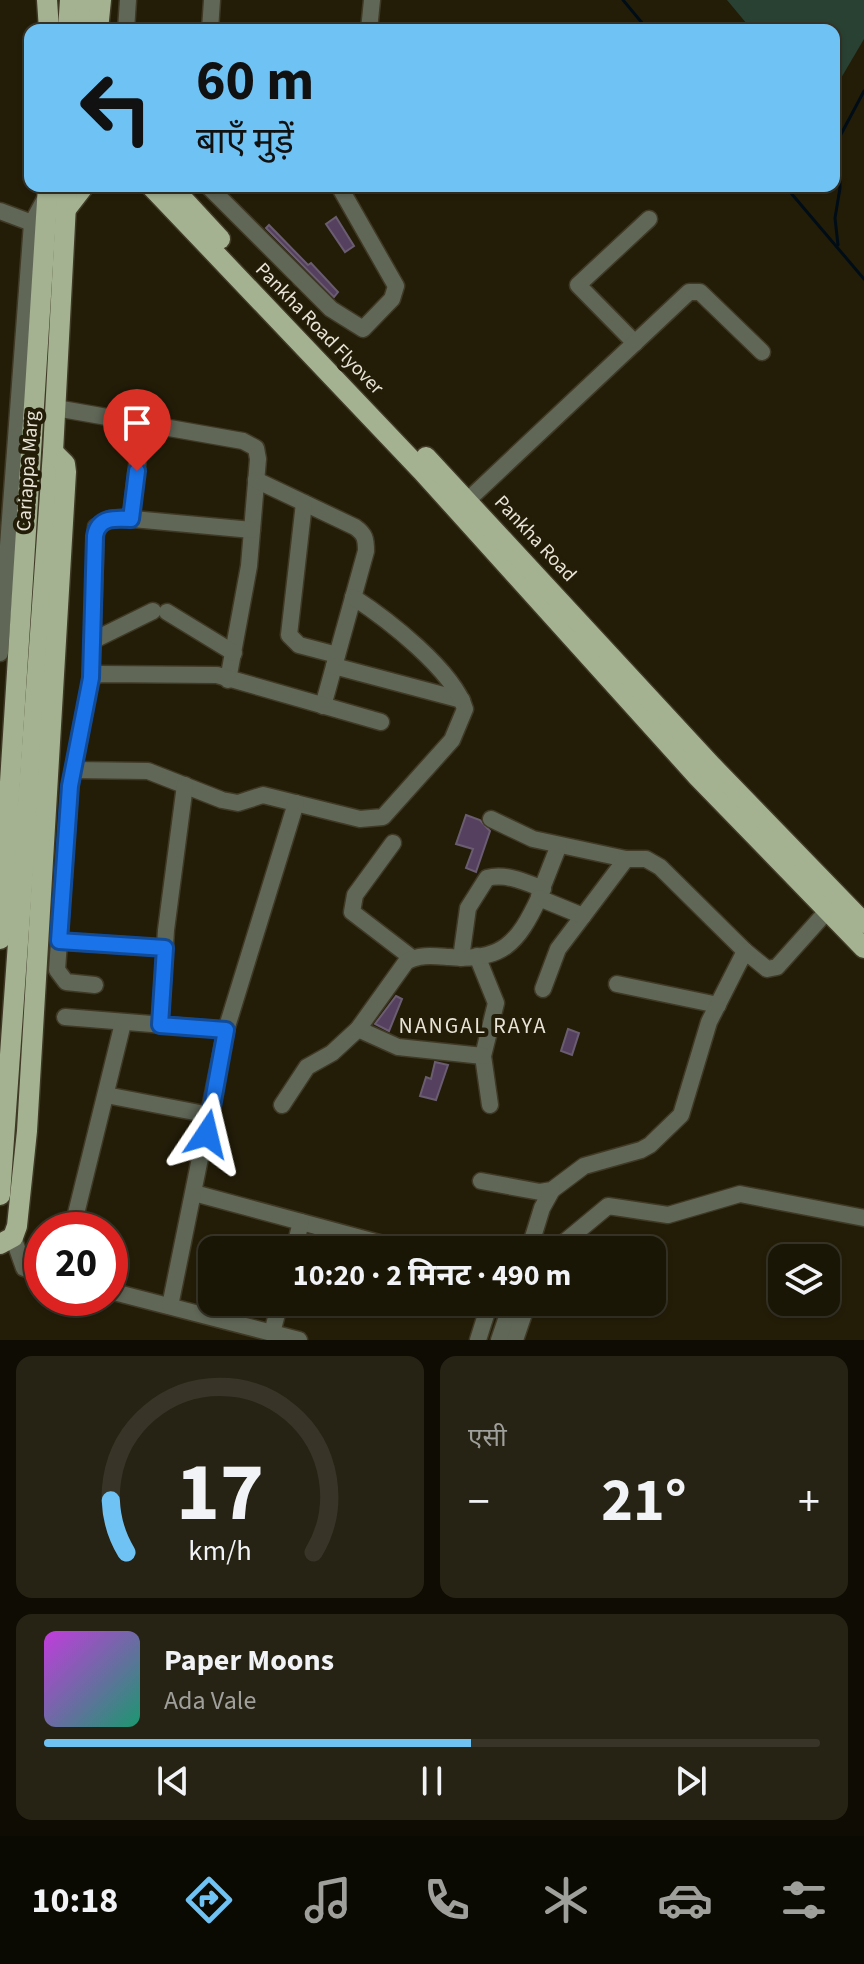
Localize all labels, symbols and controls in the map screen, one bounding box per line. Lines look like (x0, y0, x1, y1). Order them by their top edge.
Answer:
text: 60 m (196, 42, 314, 121)
icon: left (64, 56, 168, 160)
text: बाएँ मुड़ें (196, 116, 294, 167)
street label: Pankha Road Flyover (249, 256, 390, 401)
pin (103, 389, 171, 471)
icon: arrive (115, 401, 159, 445)
street label: Cariappa Marg (10, 410, 46, 532)
street label: Pankha Road (488, 489, 583, 588)
district label: NANGAL RAYA (398, 1010, 548, 1042)
position arrow (165, 1092, 249, 1176)
speed limit sign: 20 (24, 1212, 128, 1316)
map controls (768, 1244, 840, 1316)
button: layers (768, 1244, 840, 1316)
text: 10:20 · 2 मिनट · 490 m (293, 1254, 571, 1297)
text: एसी (468, 1419, 507, 1456)
text: 17 (176, 1434, 264, 1552)
text: 21° (601, 1459, 687, 1544)
text: − (468, 1471, 490, 1534)
text: + (798, 1471, 820, 1534)
text: km/h (188, 1531, 252, 1571)
text: Paper Moons (164, 1639, 334, 1682)
text: Ada Vale (164, 1682, 256, 1719)
icon: previous (151, 1759, 195, 1803)
icon: pause (410, 1759, 454, 1803)
icon: next (669, 1759, 713, 1803)
icon: directions (181, 1872, 237, 1928)
icon: music (300, 1872, 356, 1928)
icon: phone (419, 1872, 475, 1928)
icon: climate (538, 1872, 594, 1928)
icon: car (657, 1872, 713, 1928)
icon: filters (776, 1872, 832, 1928)
text: 10:18 (32, 1875, 118, 1926)

